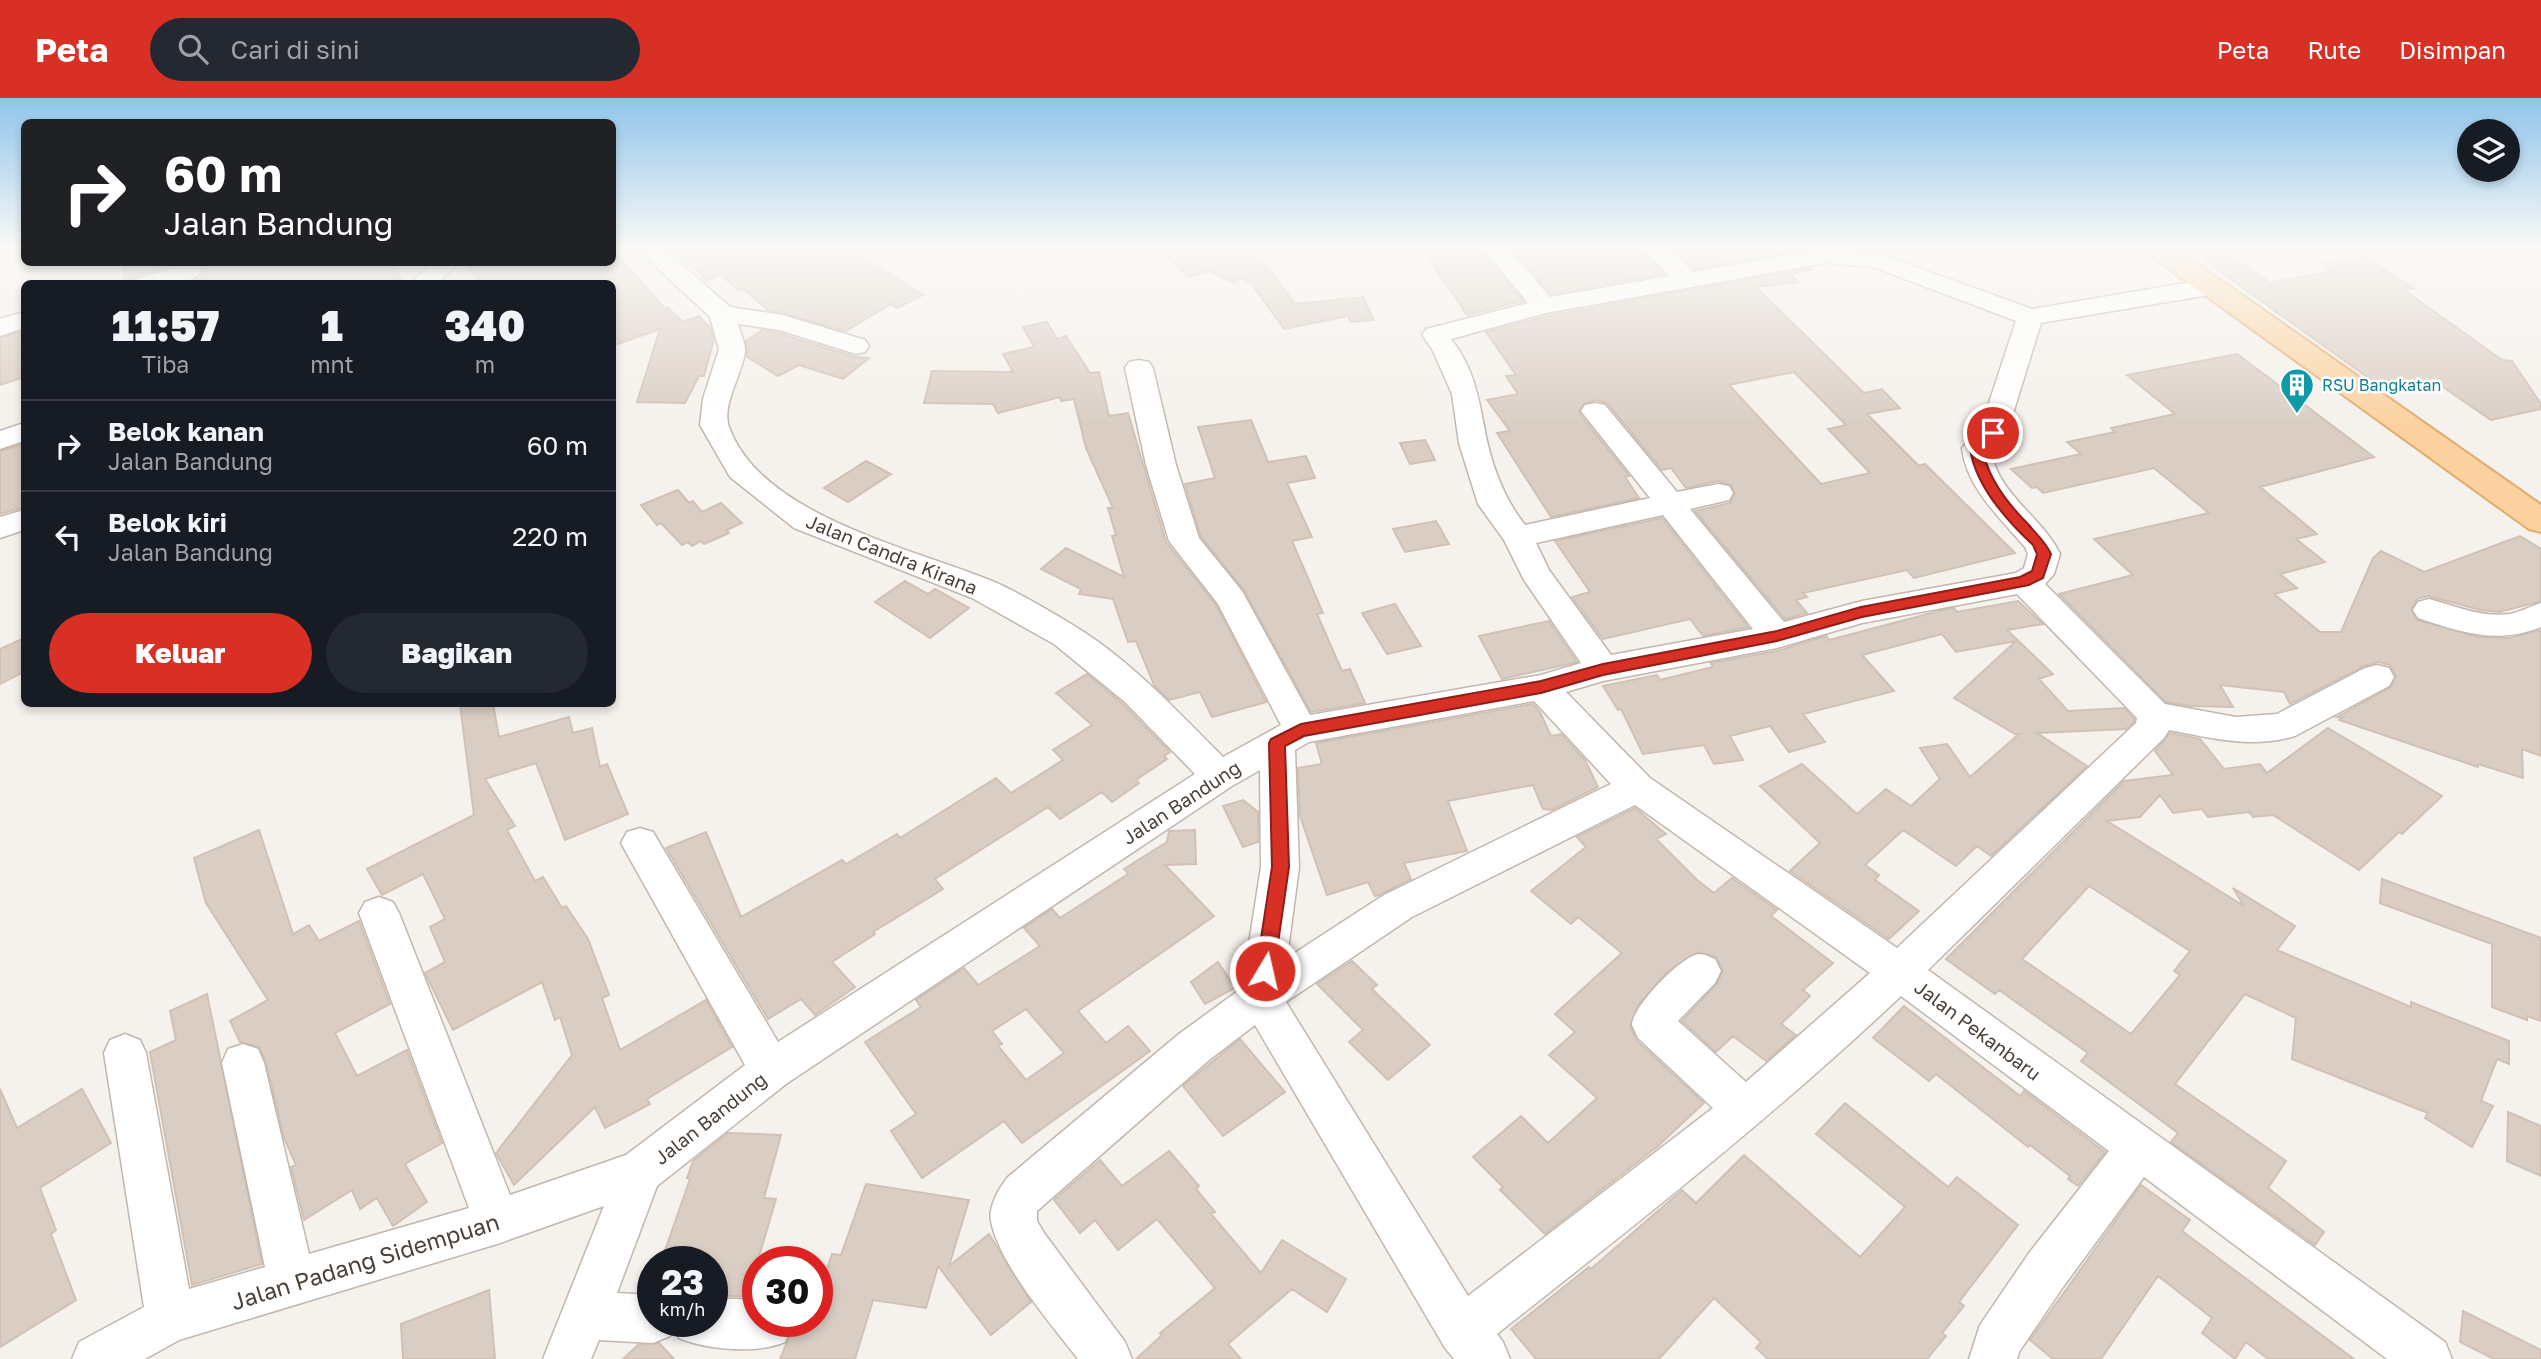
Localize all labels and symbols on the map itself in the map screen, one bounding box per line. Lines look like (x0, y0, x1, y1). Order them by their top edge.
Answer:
building icon: RSU Bangkatan (2278, 366, 2316, 415)
place label: RSU Bangkatan (2322, 375, 2441, 395)
pin (1963, 403, 2023, 463)
street label: Jalan Candra Kirana (803, 509, 981, 599)
street label: Jalan Bandung (1118, 755, 1244, 849)
position arrow (1228, 934, 1302, 1008)
street label: Jalan Pekanbaru (1910, 975, 2046, 1085)
street label: Jalan Bandung (649, 1067, 771, 1169)
street label: Jalan Padang Sidempuan (228, 1207, 502, 1315)
speed limit sign: 30 (742, 1246, 833, 1337)

